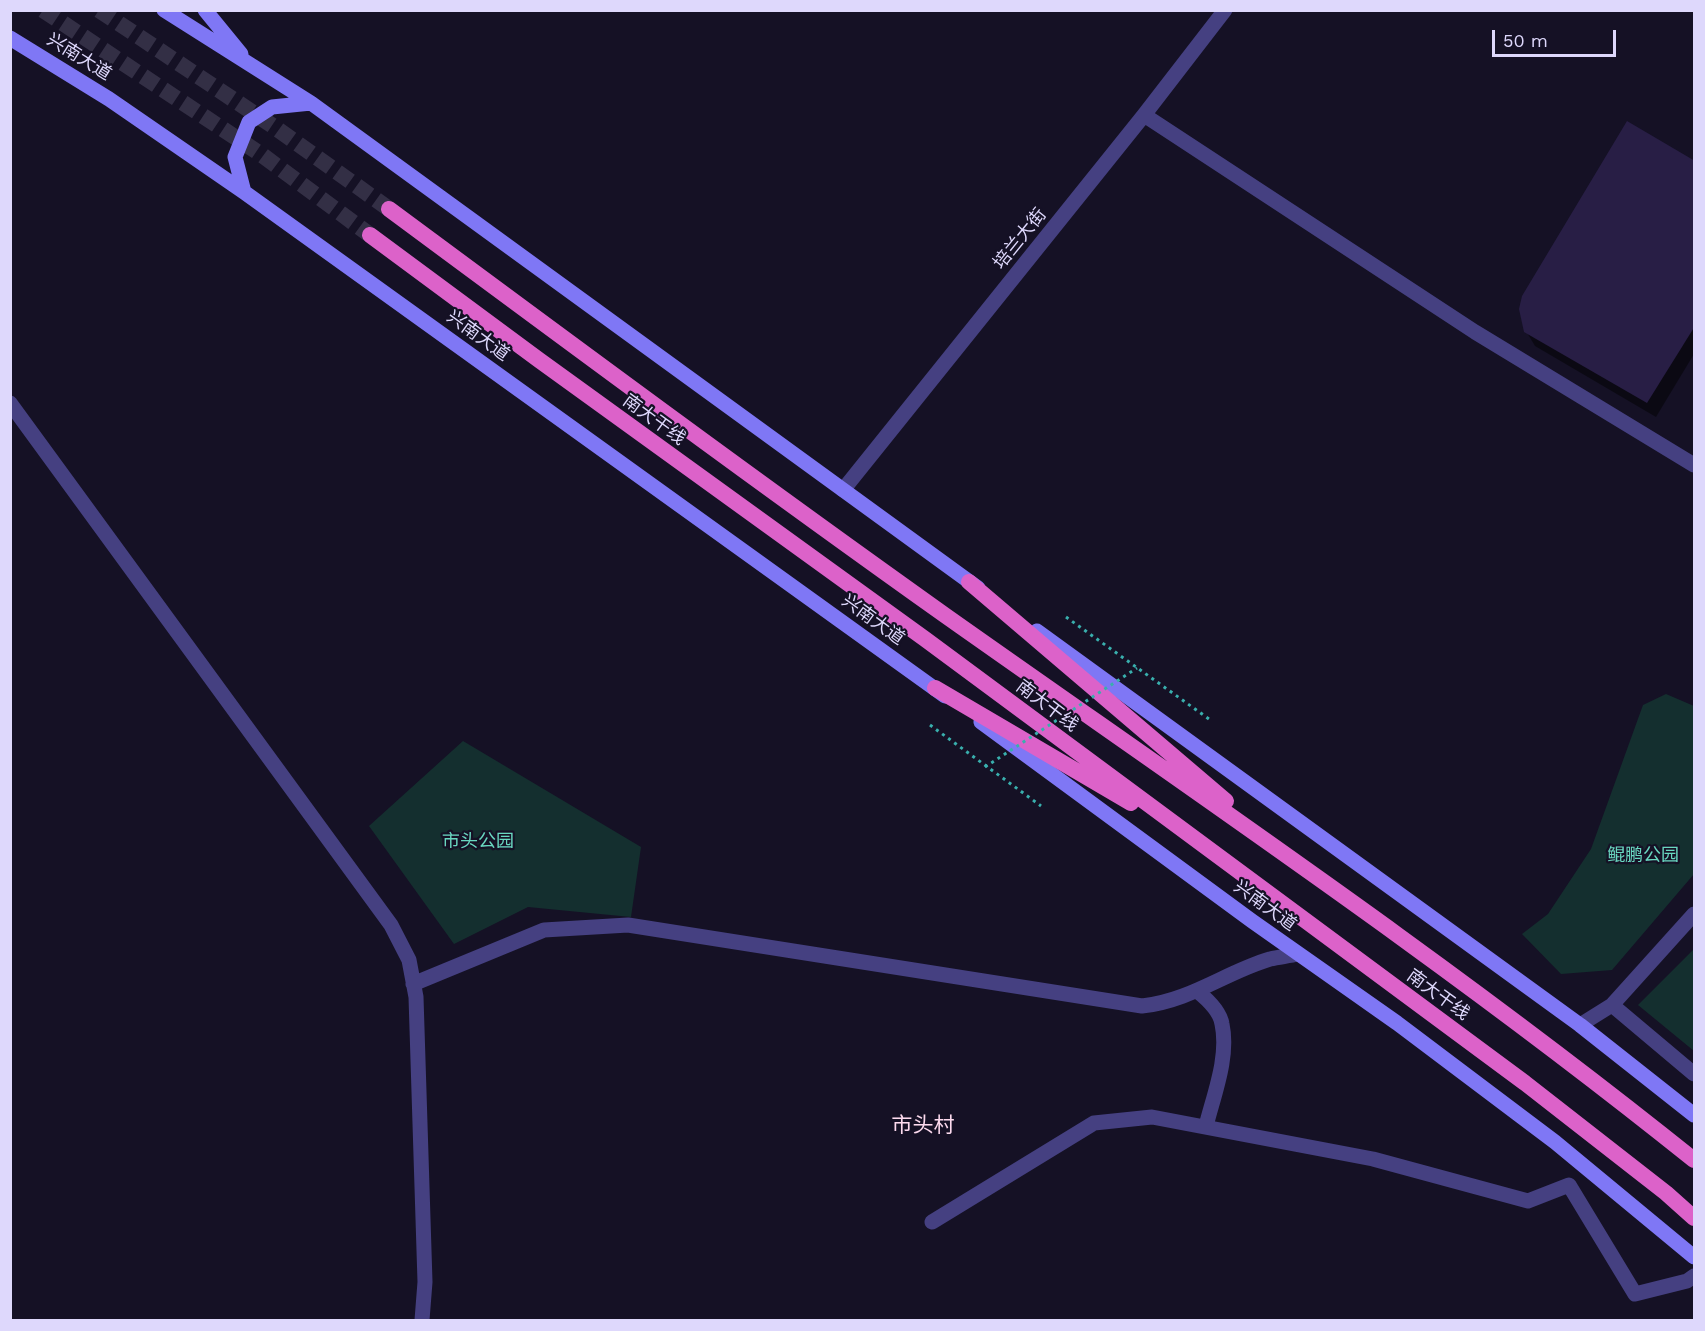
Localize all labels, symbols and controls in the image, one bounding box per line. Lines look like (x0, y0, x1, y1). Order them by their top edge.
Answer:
scale bar (1495, 18, 1620, 56)
street label: 兴南大道 (43, 29, 115, 85)
text: 50 m (1503, 30, 1548, 51)
street label: 培兰大街 (989, 204, 1051, 274)
street label: 兴南大道 (443, 306, 513, 366)
street label: 南大干线 (619, 390, 689, 450)
street label: 兴南大道 (838, 590, 908, 650)
street label: 南大干线 (1012, 676, 1082, 736)
park label: 市头公园 (442, 831, 514, 853)
park label: 鲲鹏公园 (1607, 845, 1679, 867)
street label: 兴南大道 (1230, 876, 1300, 936)
street label: 南大干线 (1403, 965, 1473, 1025)
district label: 市头村 (892, 1113, 954, 1139)

